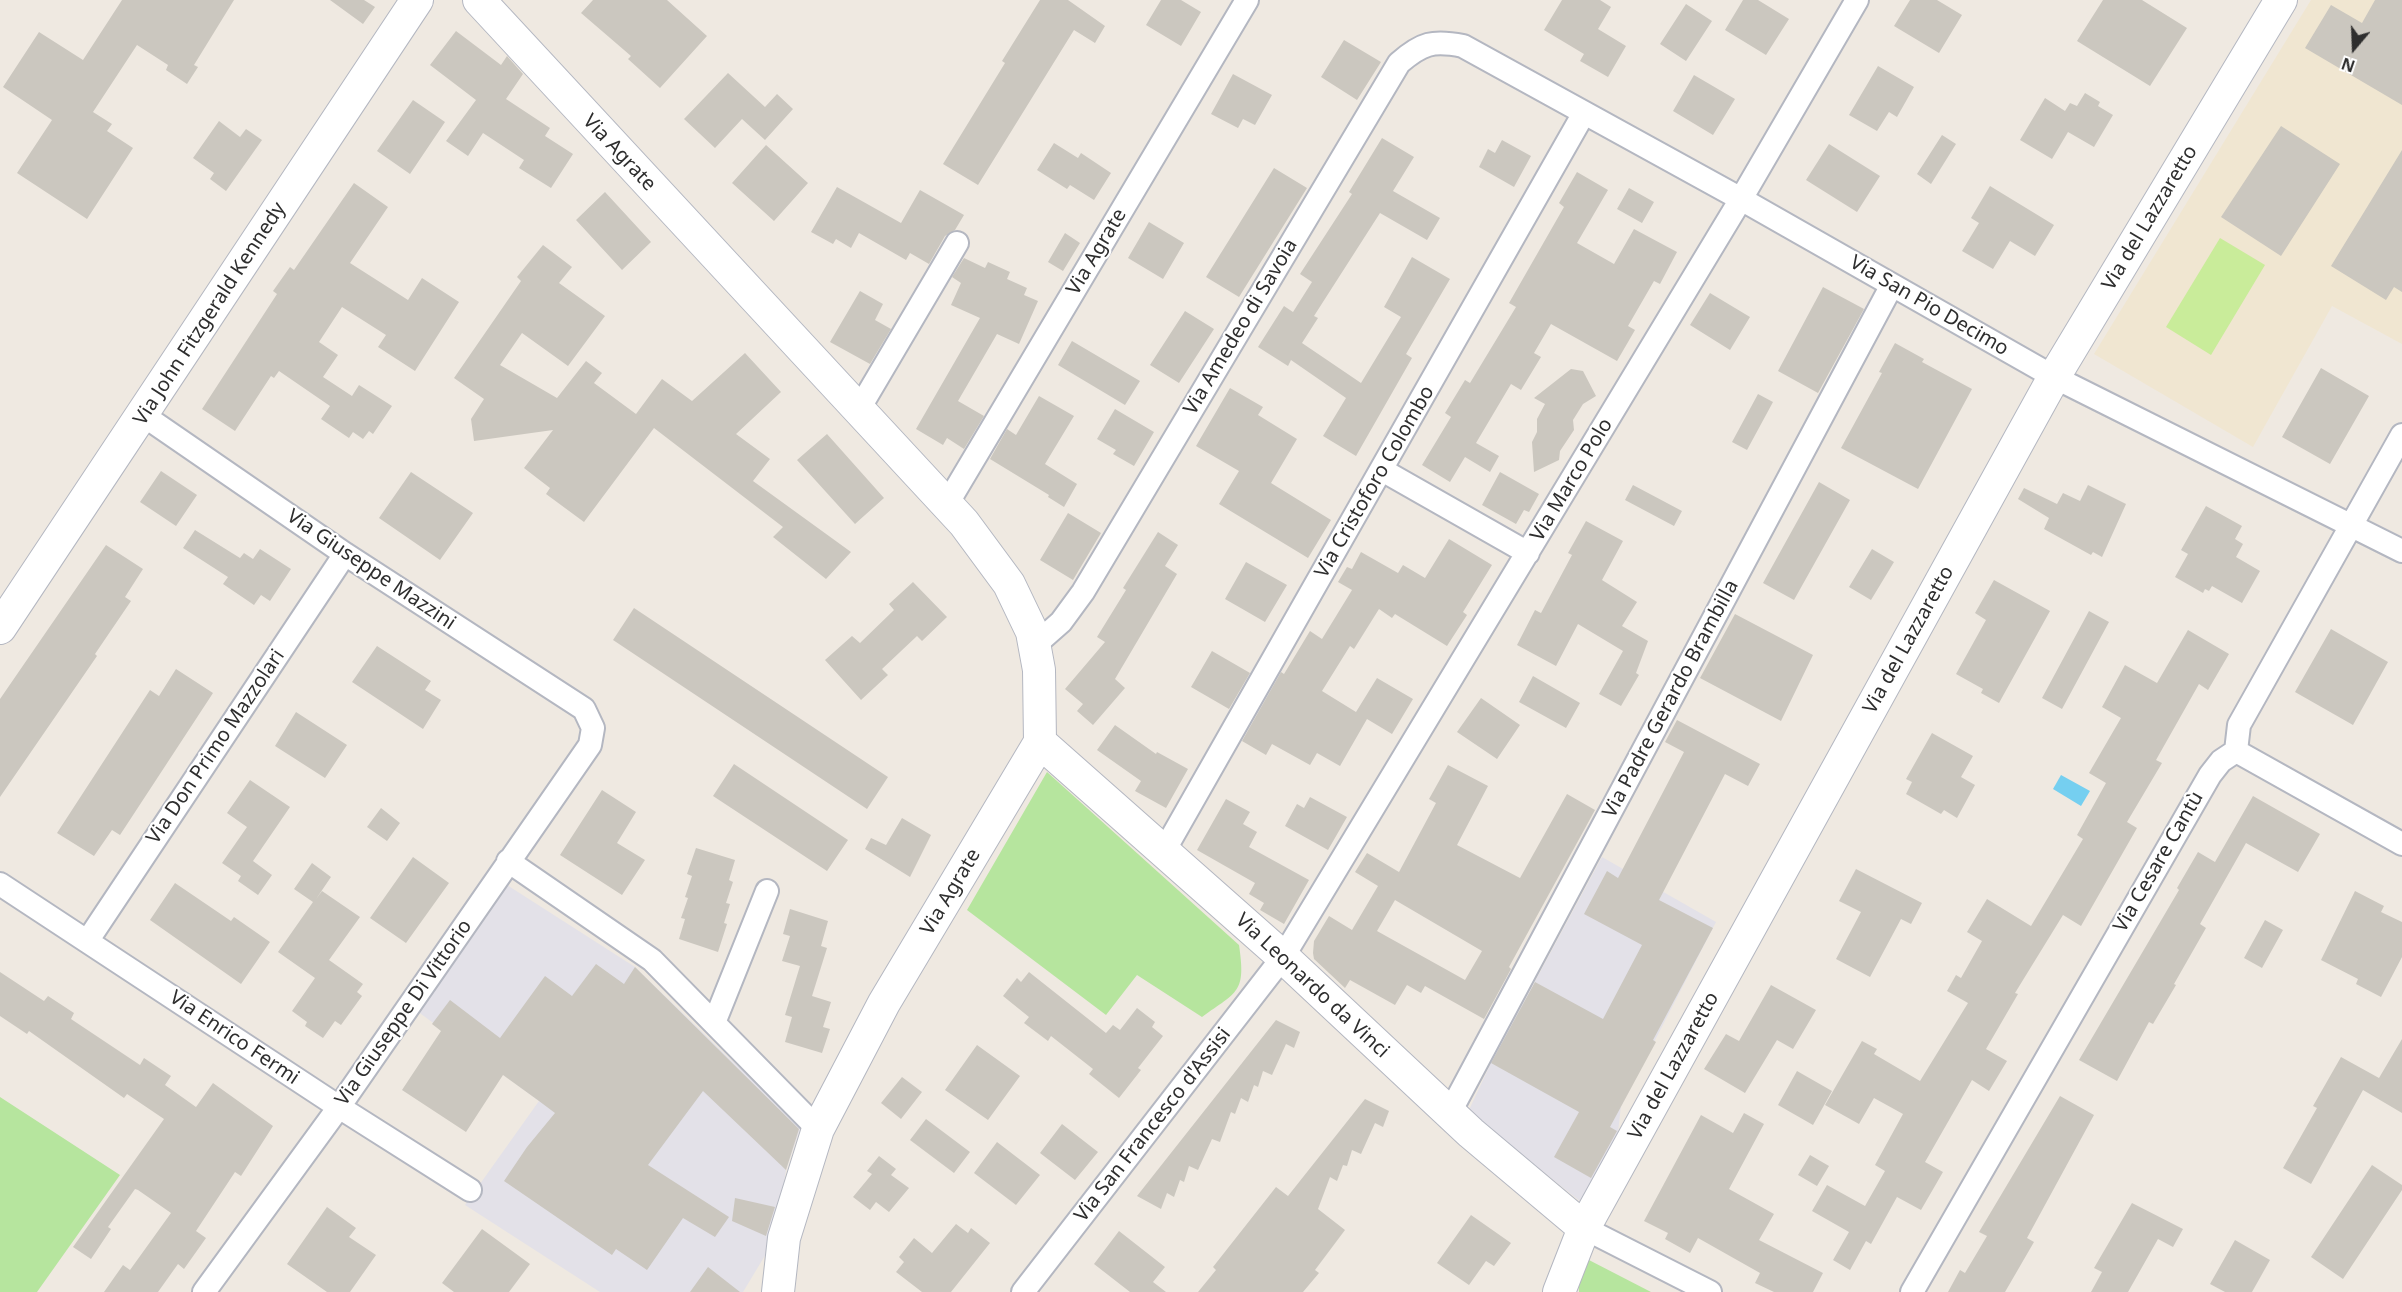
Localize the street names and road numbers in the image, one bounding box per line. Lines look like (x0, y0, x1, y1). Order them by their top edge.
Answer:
street label: Via Agrate (577, 110, 661, 196)
street label: Via del Lazzaretto (2097, 141, 2203, 295)
street label: Via John Fitzgerald Kennedy (129, 198, 291, 430)
street label: Via Agrate (1062, 205, 1132, 299)
street label: Via Amedeo di Savoia (1179, 235, 1303, 419)
street label: Via San Pio Decimo (1845, 251, 2013, 361)
street label: Via Cristoforo Colombo (1310, 382, 1440, 582)
street label: Via Marco Polo (1526, 414, 1618, 546)
street label: Via Giuseppe Mazzini (282, 505, 460, 635)
street label: Via del Lazzaretto (1859, 562, 1959, 718)
street label: Via Padre Gerardo Brambilla (1598, 576, 1744, 822)
street label: Via Don Primo Mazzolari (142, 645, 290, 849)
street label: Via Cesare Cantù (2109, 787, 2209, 937)
street label: Via Agrate (916, 845, 986, 939)
street label: Via Leonardo da Vinci (1230, 909, 1394, 1063)
street label: Via Giuseppe Di Vittorio (331, 915, 477, 1111)
street label: Via Enrico Fermi (165, 986, 303, 1090)
street label: Via del Lazzaretto (1624, 988, 1724, 1144)
street label: Via San Francesco d'Assisi (1070, 1023, 1236, 1227)

